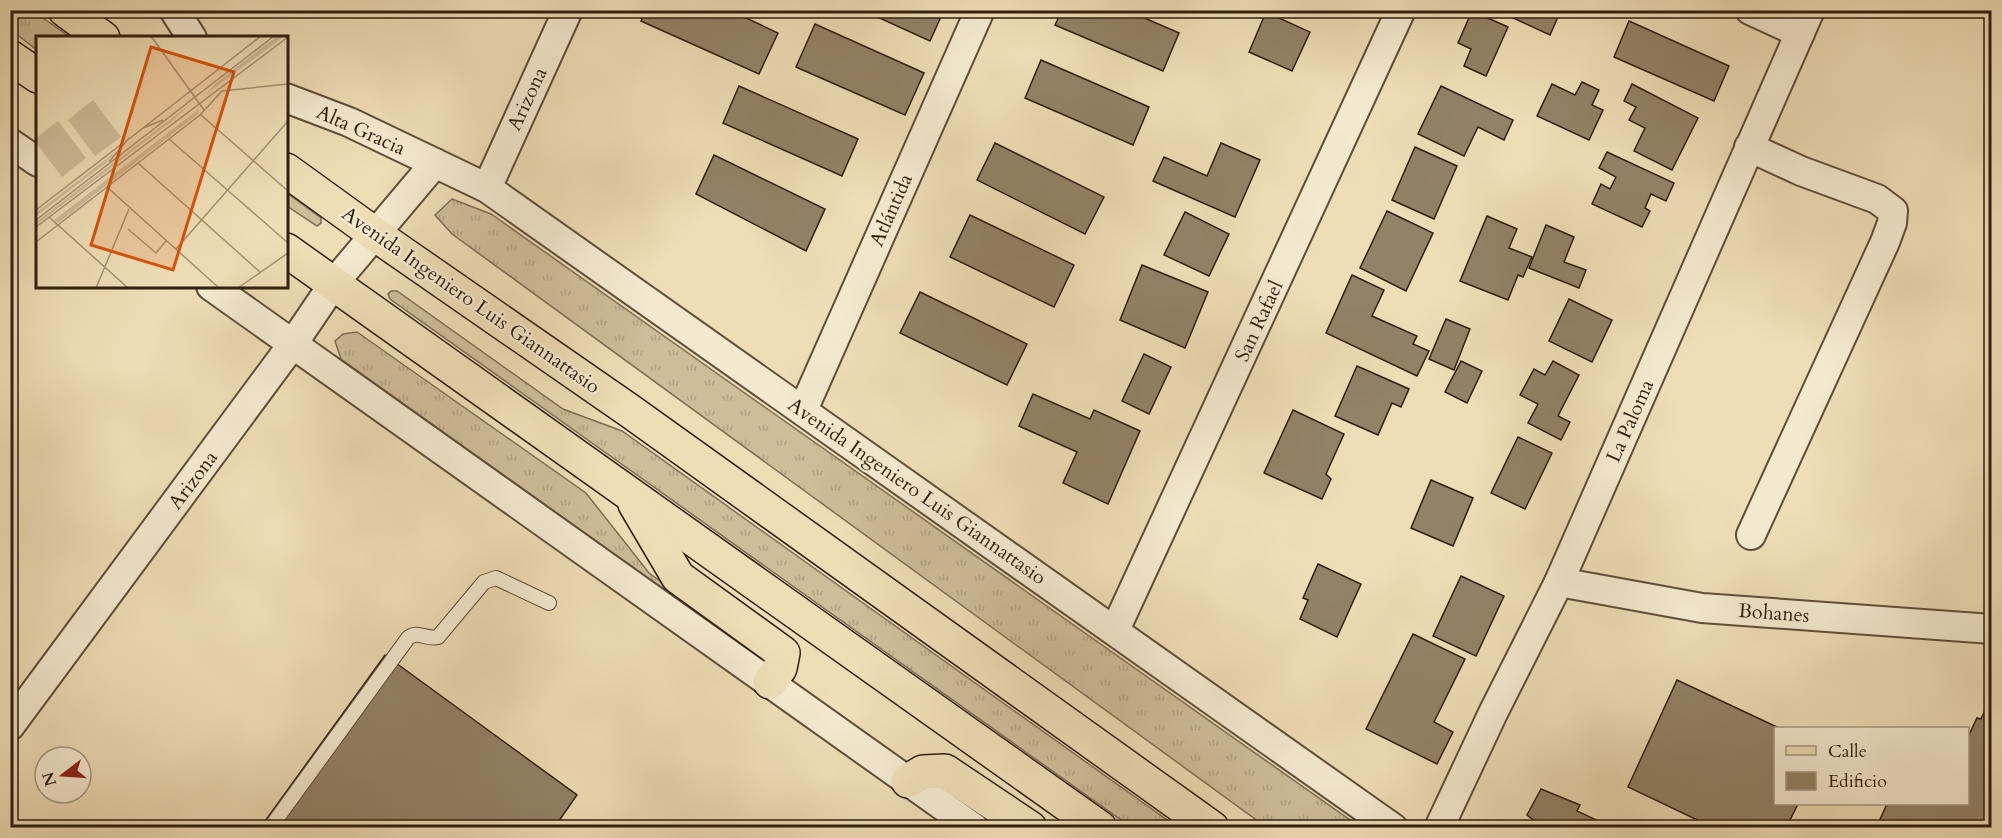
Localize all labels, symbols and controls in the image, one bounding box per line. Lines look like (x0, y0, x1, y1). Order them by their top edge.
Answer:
inset map (36, 36, 288, 288)
street label: Arizona (501, 63, 554, 135)
street label: Alta Gracia (312, 98, 410, 162)
street label: Atlántida (863, 169, 919, 251)
street label: Avenida Ingeniero Luis Giannattasio (336, 200, 606, 400)
street label: San Rafael (1228, 276, 1290, 366)
street label: La Paloma (1600, 375, 1660, 467)
street label: Avenida Ingeniero Luis Giannattasio (782, 391, 1052, 591)
street label: Arizona (162, 445, 224, 515)
street label: Bohanes (1738, 597, 1810, 629)
legend (1774, 727, 1969, 805)
text: Calle (1828, 739, 1867, 764)
north arrow (33, 745, 93, 805)
text: N (37, 769, 62, 789)
text: Edificio (1828, 769, 1887, 794)

